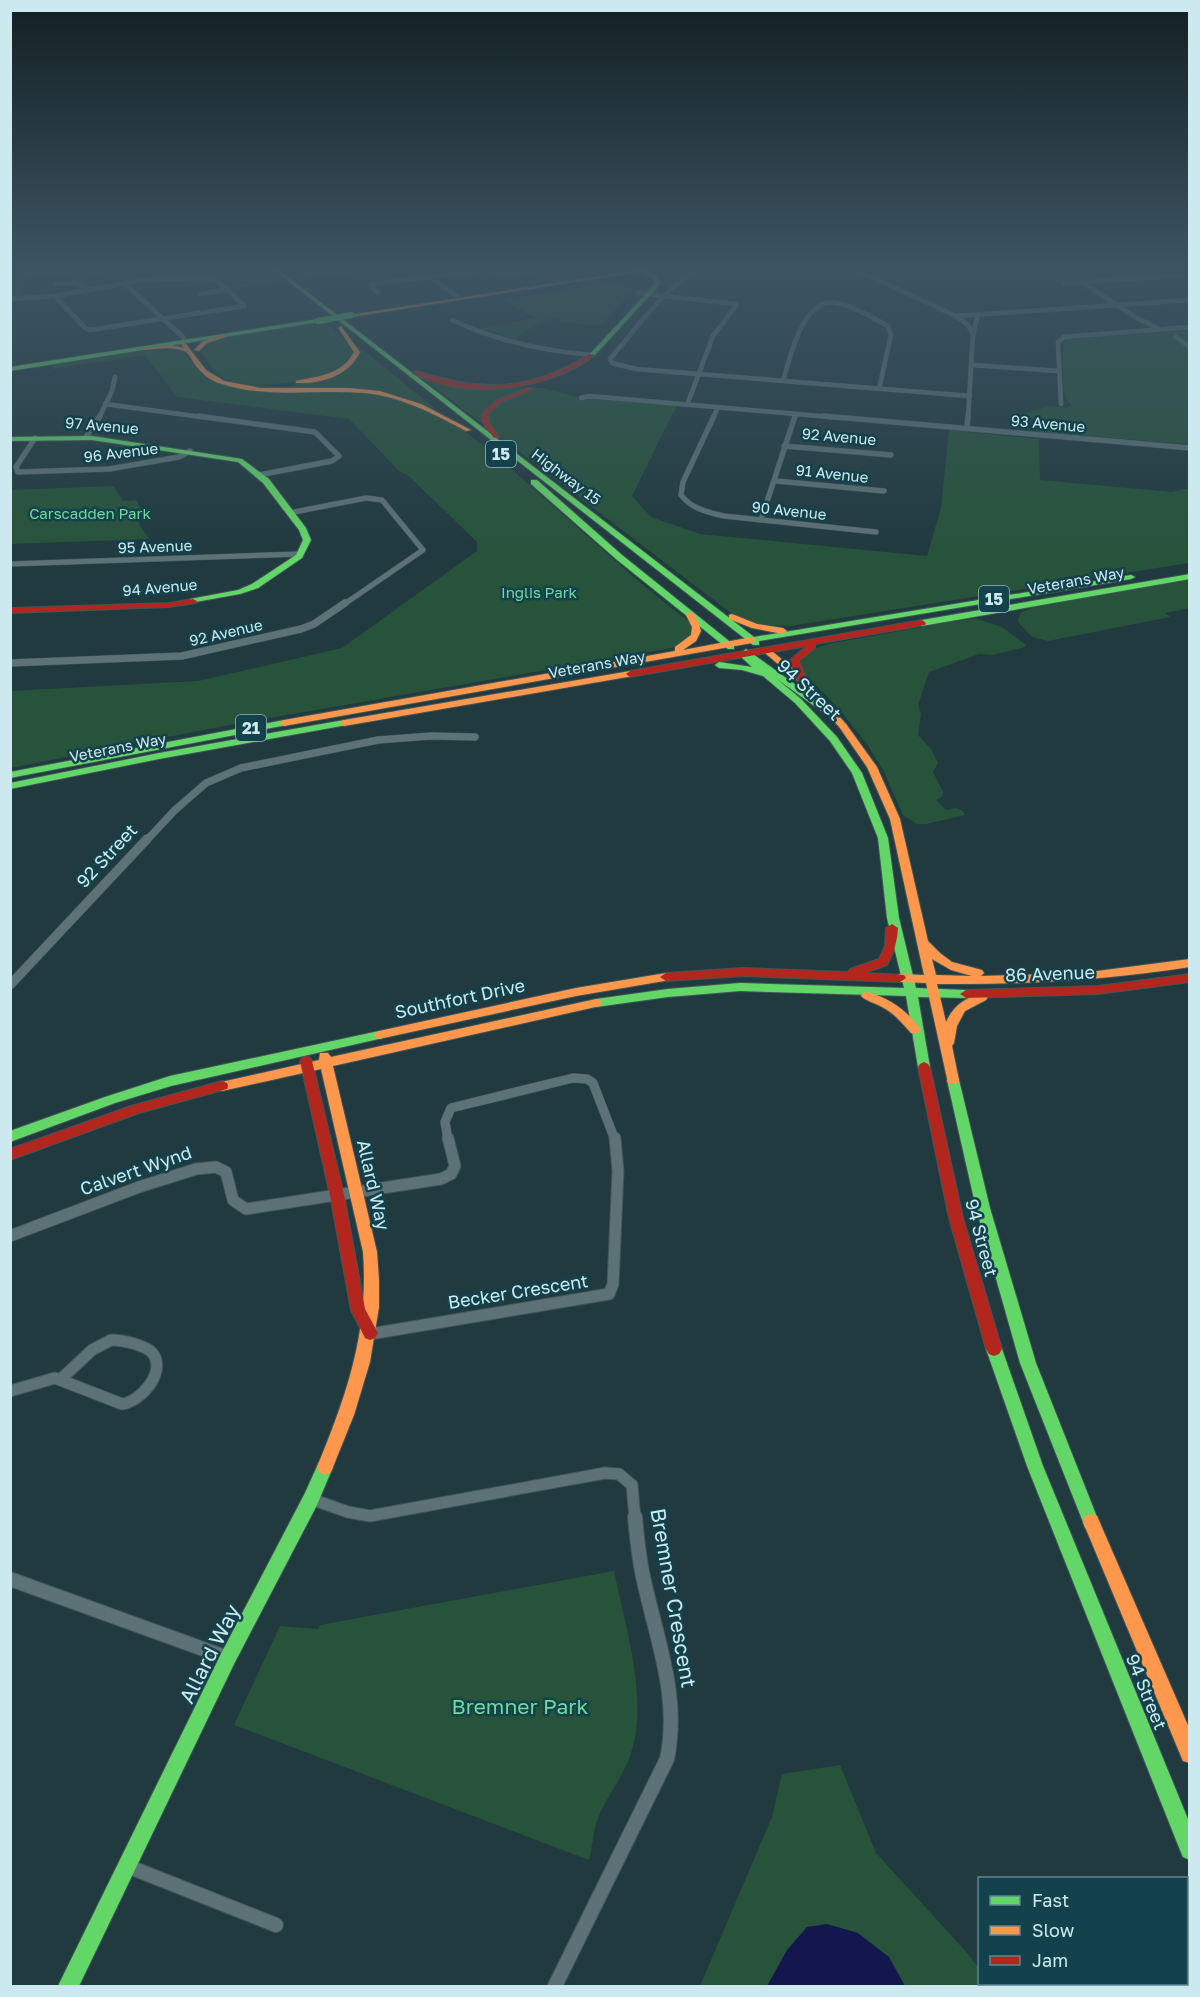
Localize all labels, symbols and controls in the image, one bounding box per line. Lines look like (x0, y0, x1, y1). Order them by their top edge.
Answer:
street label: 93 Avenue (1010, 411, 1086, 435)
street label: 97 Avenue (65, 413, 140, 437)
street label: 92 Avenue (801, 424, 877, 448)
street label: 96 Avenue (83, 438, 159, 466)
road number: 15 (486, 441, 516, 467)
street label: Highway 15 (528, 444, 605, 508)
street label: 91 Avenue (795, 460, 870, 486)
street label: 90 Avenue (751, 497, 828, 523)
park label: Carscadden Park (29, 504, 151, 522)
street label: 95 Avenue (117, 536, 193, 556)
street label: Veterans Way (1026, 563, 1126, 597)
street label: 94 Avenue (122, 575, 198, 599)
park label: Inglis Park (501, 583, 578, 601)
road number: 15 (979, 586, 1009, 612)
street label: 92 Avenue (187, 615, 264, 649)
street label: Veterans Way (547, 647, 647, 681)
street label: 94 Street (773, 654, 846, 724)
road number: 21 (236, 715, 266, 741)
street label: Veterans Way (68, 729, 168, 765)
street label: 92 Street (71, 819, 141, 892)
street label: 86 Avenue (1005, 960, 1095, 986)
street label: Southfort Drive (393, 974, 527, 1023)
street label: Allard Way (353, 1137, 395, 1232)
street label: Calvert Wynd (77, 1141, 194, 1199)
street label: 94 Street (961, 1196, 1003, 1279)
street label: Becker Crescent (446, 1269, 589, 1313)
street label: Bremner Crescent (645, 1506, 703, 1690)
street label: Allard Way (173, 1599, 245, 1707)
street label: 94 Street (1122, 1651, 1172, 1733)
park label: Bremner Park (452, 1693, 589, 1719)
legend (978, 1877, 1188, 1985)
text: Fast (1032, 1889, 1069, 1911)
text: Slow (1032, 1919, 1075, 1941)
text: Jam (1032, 1949, 1068, 1971)

